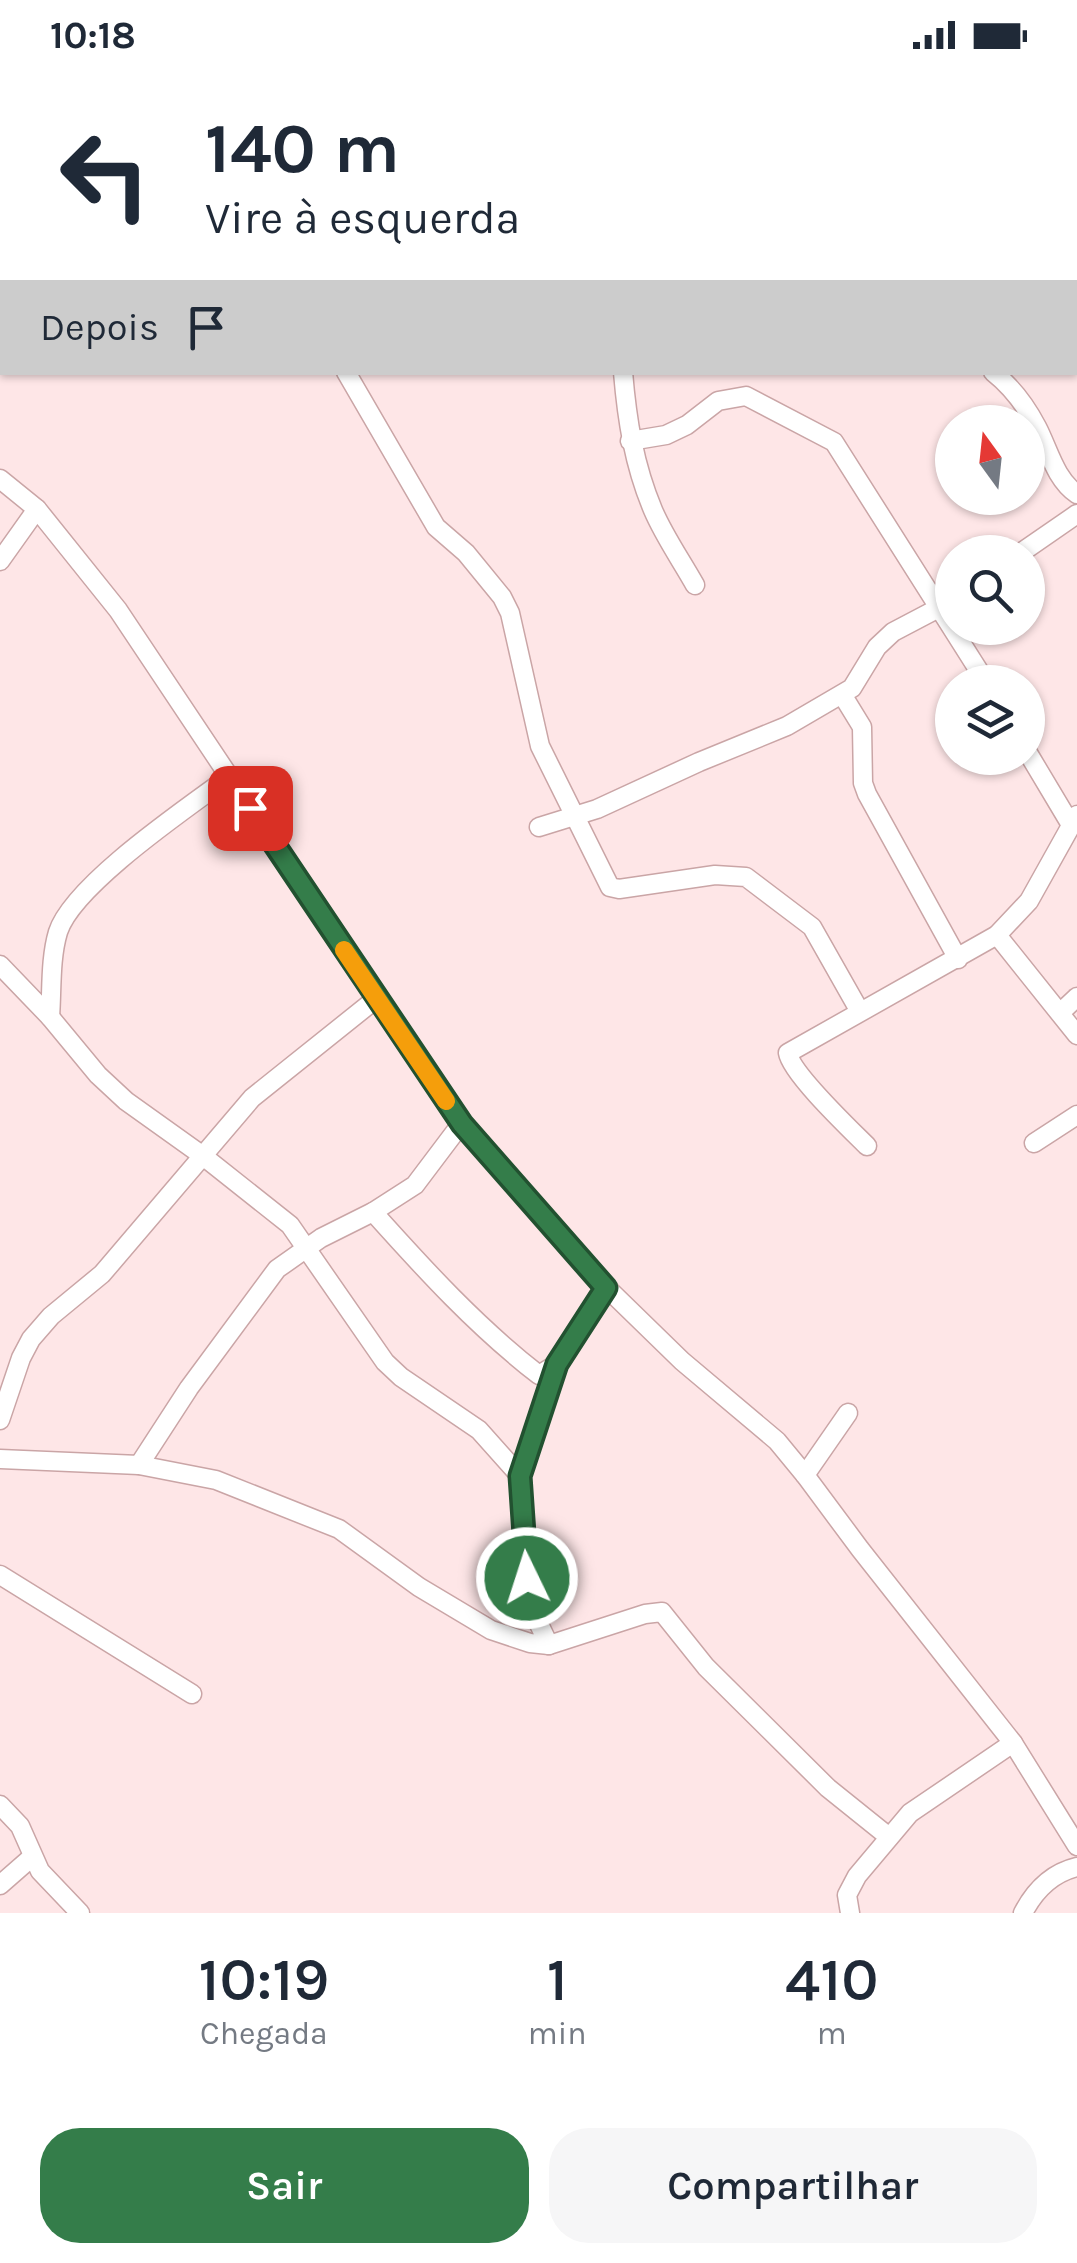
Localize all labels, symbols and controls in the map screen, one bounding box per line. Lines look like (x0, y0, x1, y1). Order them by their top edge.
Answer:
text: 10:18 (50, 13, 136, 58)
text: 140 m (205, 108, 400, 190)
icon: left (40, 110, 170, 240)
text: Vire à esquerda (205, 192, 520, 244)
icon: arrive (179, 300, 234, 355)
text: Depois (40, 305, 159, 350)
north arrow (935, 405, 1045, 515)
map controls (935, 405, 1045, 775)
button: search (935, 535, 1045, 645)
button: layers (935, 665, 1045, 775)
pin (208, 766, 293, 851)
icon: arrive (223, 781, 278, 836)
position arrow (475, 1526, 579, 1630)
text: 10:19 (198, 1945, 329, 2015)
text: 1 (547, 1945, 568, 2015)
text: 410 (785, 1945, 878, 2015)
text: Chegada (200, 2015, 328, 2052)
text: min (528, 2015, 587, 2052)
text: m (817, 2015, 847, 2052)
button: Sair (40, 2128, 529, 2243)
button: Compartilhar (549, 2128, 1037, 2243)

